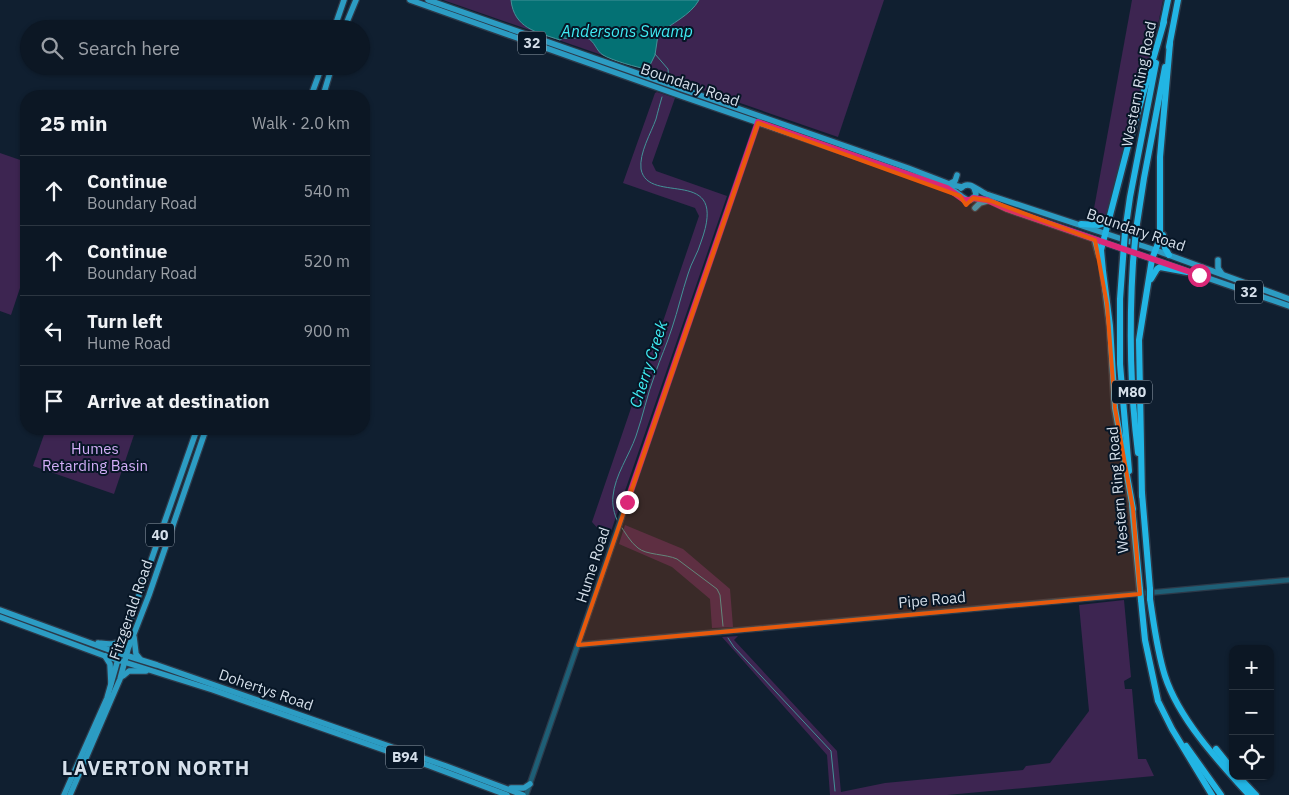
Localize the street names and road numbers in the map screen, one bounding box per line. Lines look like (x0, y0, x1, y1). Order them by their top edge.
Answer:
street label: Western Ring Road (1117, 20, 1160, 148)
road number: 32 (518, 32, 546, 54)
street label: Boundary Road (638, 59, 742, 110)
street label: Boundary Road (1084, 204, 1188, 255)
road number: 32 (1235, 280, 1263, 304)
road number: M80 (1112, 381, 1152, 404)
street label: Western Ring Road (1102, 426, 1133, 554)
road number: 40 (146, 524, 174, 546)
street label: Hume Road (571, 525, 614, 605)
street label: Fitzgerald Road (105, 557, 157, 662)
street label: Pipe Road (897, 587, 967, 612)
street label: Dohertys Road (216, 664, 316, 715)
road number: B94 (386, 746, 424, 769)

